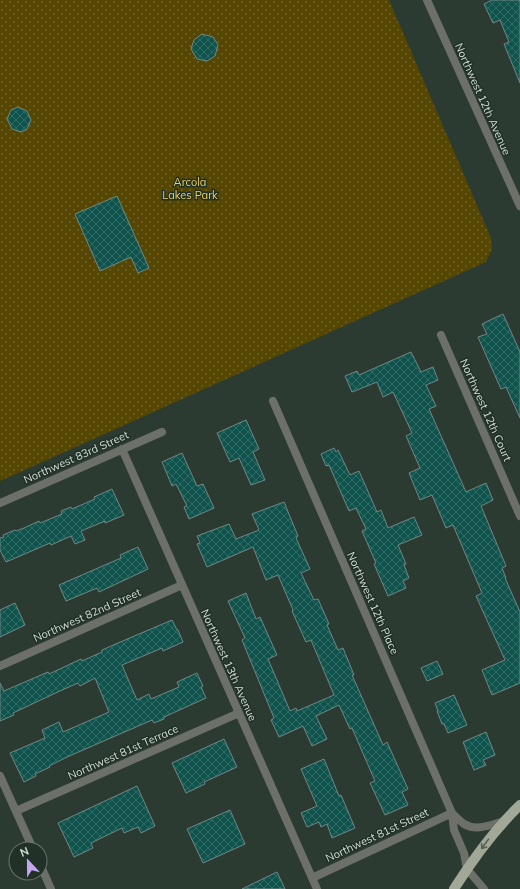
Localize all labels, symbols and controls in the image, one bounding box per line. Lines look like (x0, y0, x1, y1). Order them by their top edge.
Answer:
street label: Northwest 12th Avenue (452, 41, 514, 157)
park label: Arcola Lakes Park (162, 175, 218, 202)
street label: Northwest 12th Court (457, 357, 515, 464)
street label: Northwest 83rd Street (21, 427, 131, 487)
street label: Northwest 12th Place (344, 550, 402, 656)
street label: Northwest 82nd Street (31, 585, 143, 645)
street label: Northwest 13th Avenue (198, 607, 260, 723)
street label: Northwest 81st Terrace (66, 721, 180, 783)
street label: Northwest 81st Street (323, 805, 431, 865)
one-way arrow (481, 839, 489, 850)
north arrow (8, 841, 48, 881)
text: N (18, 844, 31, 860)

